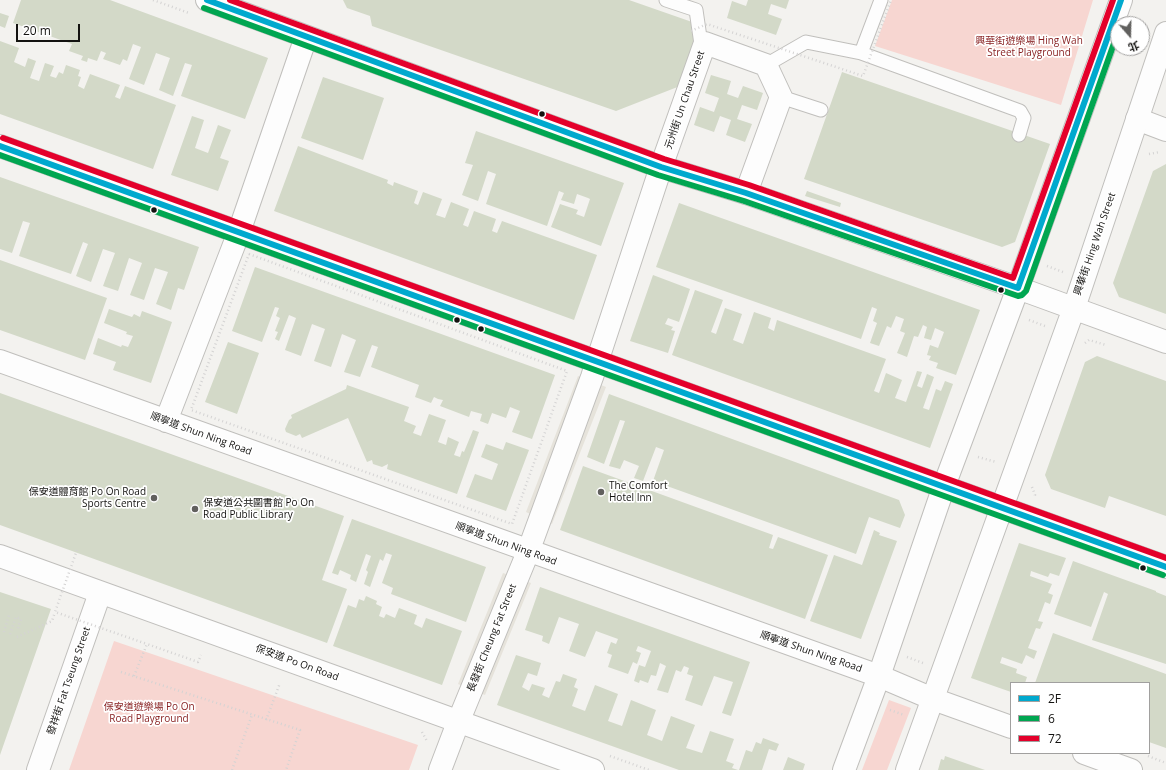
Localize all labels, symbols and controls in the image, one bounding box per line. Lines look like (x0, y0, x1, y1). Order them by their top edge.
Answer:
scale bar (18, 16, 82, 42)
north arrow (1110, 16, 1150, 56)
text: 20 m (23, 22, 51, 39)
park label: 興華街遊樂場 Hing Wah Street Playground (975, 35, 1083, 58)
text: 北 (1126, 38, 1142, 56)
street label: 元州街 Un Chau Street (663, 49, 707, 151)
unlabelled marker (537, 109, 547, 119)
street label: 興華街 Hing Wah Street (1072, 191, 1118, 297)
unlabelled marker (149, 205, 159, 215)
unlabelled marker (996, 285, 1006, 295)
unlabelled marker (452, 315, 462, 325)
unlabelled marker (476, 324, 486, 334)
street label: 順寧道 Shun Ning Road (149, 410, 253, 458)
place label: The Comfort Hotel Inn (609, 480, 667, 504)
place label: 保安道體育館 Po On Road Sports Centre (28, 486, 146, 510)
marker: The Comfort Hotel Inn (596, 487, 606, 497)
marker: 保安道體育館 Po On Road Sports Centre (149, 493, 159, 503)
place label: 保安道公共圖書館 Po On Road Public Library (203, 497, 314, 520)
marker: 保安道公共圖書館 Po On Road Public Library (190, 504, 200, 514)
street label: 順寧道 Shun Ning Road (454, 520, 558, 568)
unlabelled marker (1138, 563, 1148, 573)
street label: 長發街 Cheung Fat Street (465, 582, 519, 694)
street label: 發祥街 Fat Tseung Street (45, 625, 93, 737)
street label: 順寧道 Shun Ning Road (758, 629, 864, 675)
street label: 保安道 Po On Road (254, 642, 340, 684)
legend (1010, 682, 1150, 754)
text: 2F (1048, 690, 1061, 707)
park label: 保安道遊樂場 Po On Road Playground (103, 701, 195, 724)
text: 6 (1048, 710, 1055, 727)
text: 72 (1048, 730, 1062, 747)

